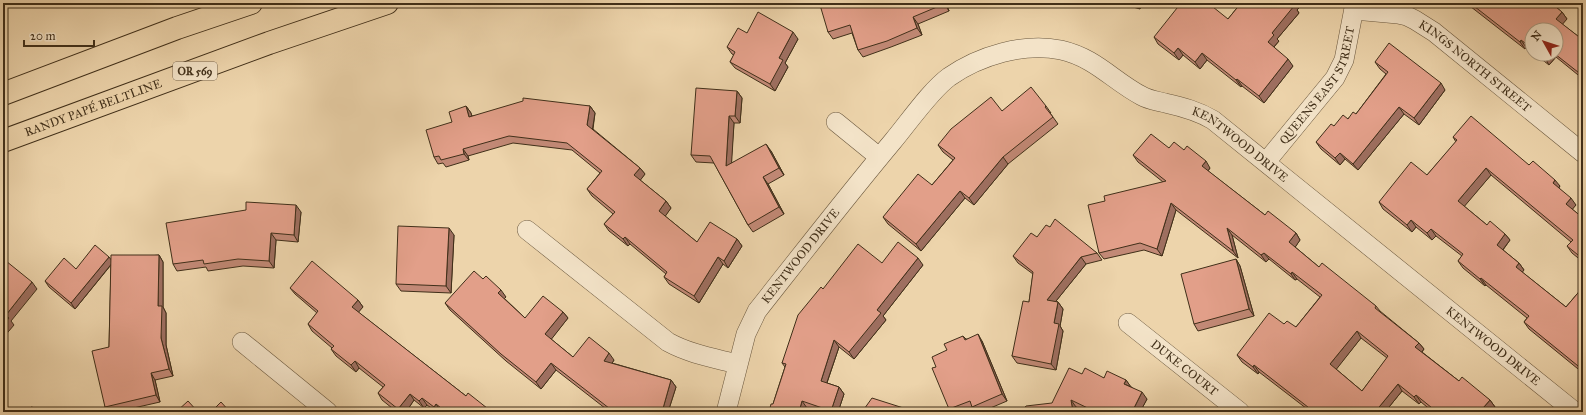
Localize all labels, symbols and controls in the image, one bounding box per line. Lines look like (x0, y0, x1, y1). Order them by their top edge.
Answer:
street label: KINGS NORTH STREET (1416, 17, 1534, 115)
scale bar (24, 22, 94, 48)
north arrow (1524, 22, 1564, 62)
street label: QUEENS EAST STREET (1276, 25, 1357, 147)
text: N (1529, 28, 1545, 44)
text: 20 m (30, 29, 56, 43)
road number: OR 569 (173, 62, 217, 80)
street label: RANDY PAPÉ BELTLINE (23, 76, 164, 139)
street label: KENTWOOD DRIVE (1190, 104, 1291, 185)
street label: KENTWOOD DRIVE (759, 205, 842, 306)
street label: KENTWOOD DRIVE (1443, 304, 1543, 388)
street label: DUKE COURT (1148, 337, 1221, 399)

